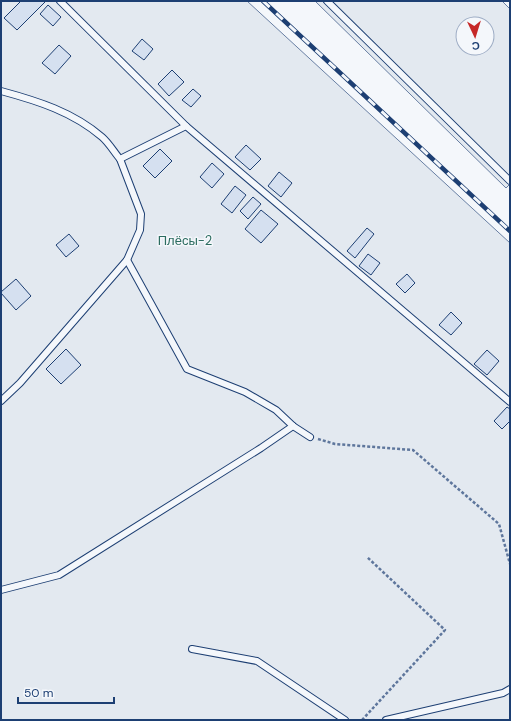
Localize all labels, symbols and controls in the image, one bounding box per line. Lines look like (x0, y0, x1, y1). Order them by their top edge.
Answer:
north arrow (455, 16, 495, 56)
text: С (471, 39, 480, 53)
park label: Плёсы-2 (158, 232, 212, 249)
scale bar (18, 679, 114, 705)
text: 50 m (24, 685, 53, 701)

